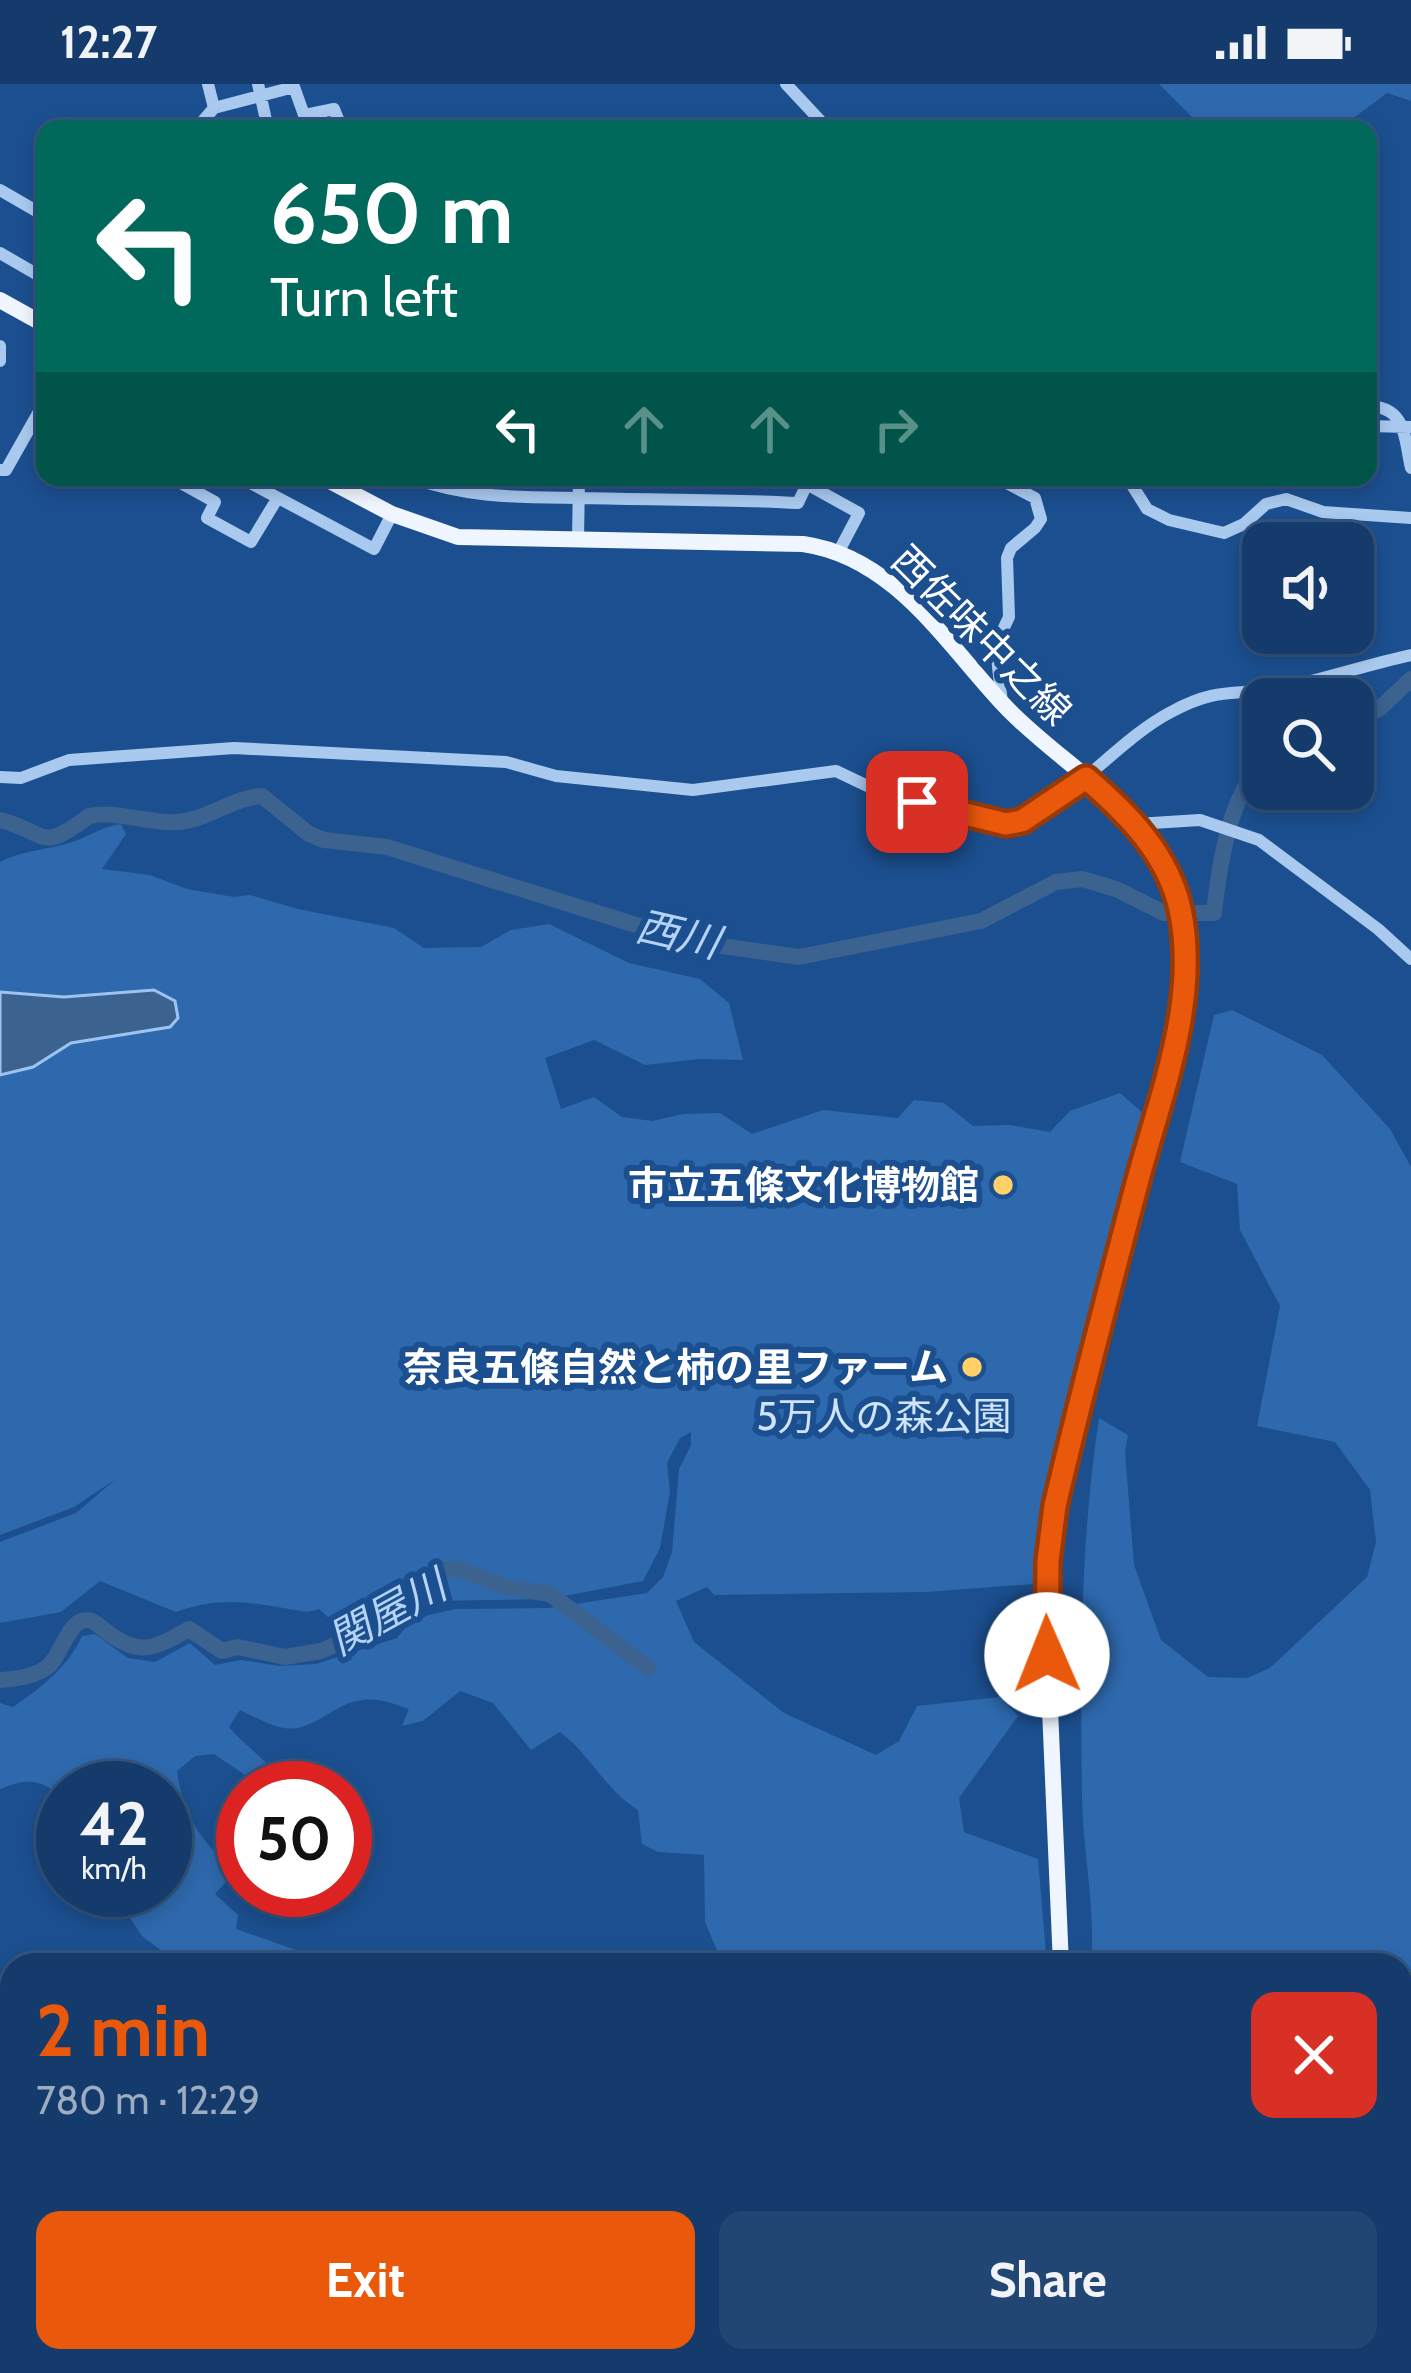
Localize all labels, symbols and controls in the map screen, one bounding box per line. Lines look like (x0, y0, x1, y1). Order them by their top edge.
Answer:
text: 12:27 (60, 15, 157, 69)
text: 650 m (270, 162, 514, 264)
icon: left (72, 168, 228, 324)
text: Turn left (270, 264, 458, 330)
icon: left (485, 396, 551, 462)
icon: ahead (611, 396, 677, 462)
icon: ahead (737, 396, 803, 462)
icon: right (863, 396, 929, 462)
map controls (1242, 522, 1374, 810)
button: sound (1242, 522, 1374, 654)
street label: 西佐味中之線 (882, 535, 1082, 735)
button: search (1242, 678, 1374, 810)
pin (866, 751, 968, 853)
icon: arrive (884, 769, 950, 835)
water label: 西川 (631, 899, 729, 970)
place label: 市立五條文化博物館 (628, 1161, 979, 1209)
marker: 市立五條文化博物館 (990, 1172, 1016, 1198)
place label: 奈良五條自然と柿の里ファーム (403, 1343, 948, 1391)
marker: 奈良五條自然と柿の里ファーム (959, 1354, 985, 1380)
park label: 5万人の森公園 (756, 1392, 1012, 1440)
water label: 関屋川 (319, 1557, 458, 1665)
position arrow (984, 1592, 1110, 1718)
speed limit sign: 50 (216, 1761, 372, 1917)
text: 42 (80, 1787, 149, 1860)
text: km/h (81, 1850, 147, 1887)
text: 2 min (36, 1987, 210, 2074)
button: close (1251, 1992, 1377, 2118)
text: 780 m · 12:29 (36, 2076, 260, 2124)
button: Exit (36, 2211, 695, 2349)
button: Share (719, 2211, 1377, 2349)

